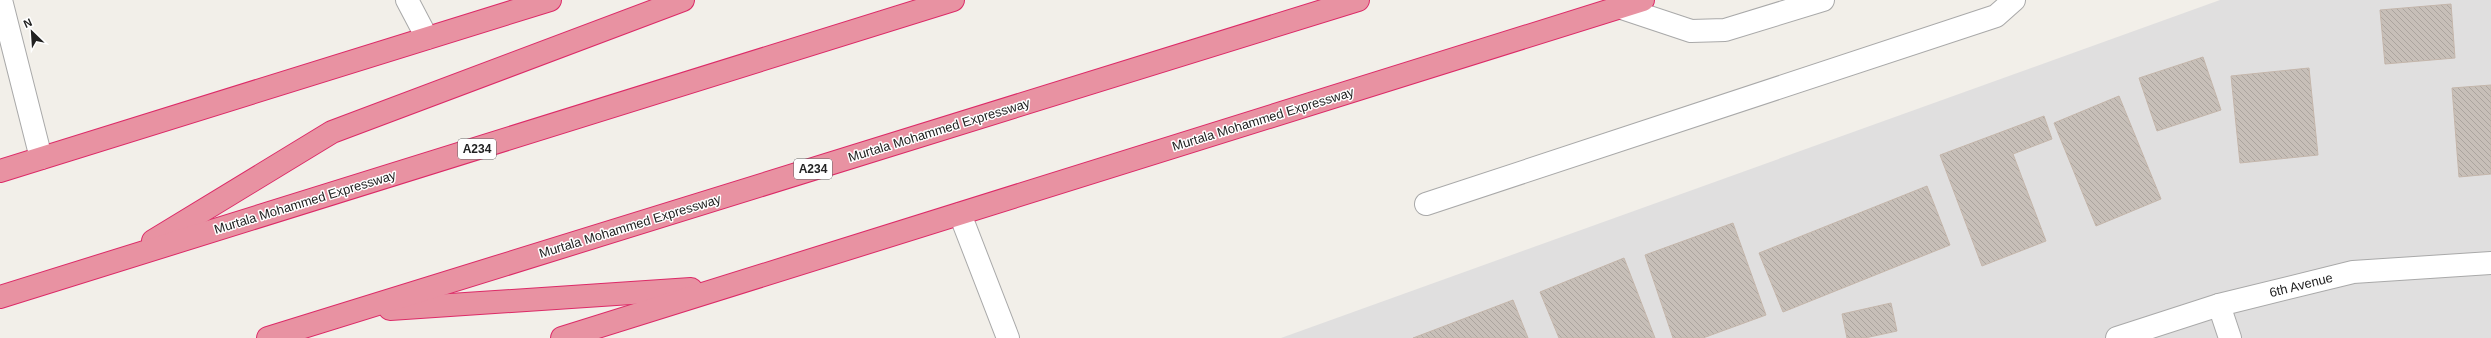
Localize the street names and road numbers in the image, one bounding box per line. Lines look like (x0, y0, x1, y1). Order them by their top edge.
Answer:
street label: Murtala Mohammed Expressway (1170, 84, 1356, 154)
street label: Murtala Mohammed Expressway (846, 95, 1032, 165)
road number: A234 (458, 139, 496, 159)
road number: A234 (794, 159, 832, 179)
street label: Murtala Mohammed Expressway (212, 167, 398, 237)
street label: Murtala Mohammed Expressway (537, 191, 723, 261)
street label: 6th Avenue (2268, 270, 2334, 300)

